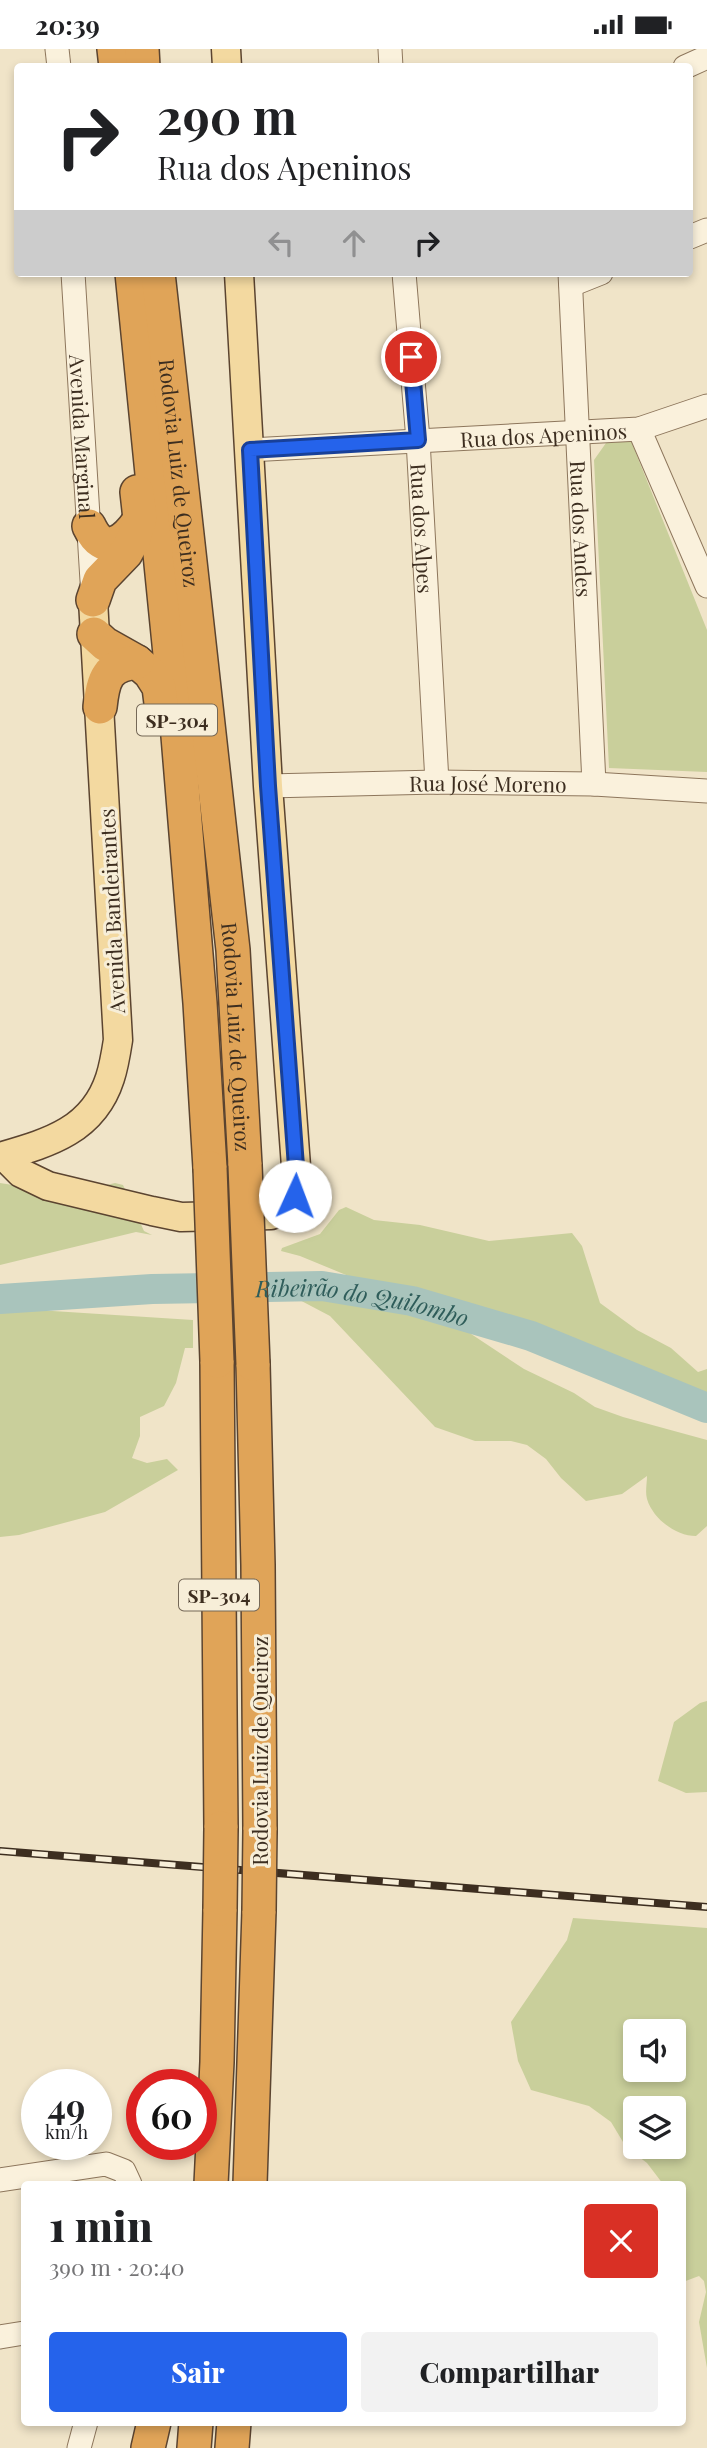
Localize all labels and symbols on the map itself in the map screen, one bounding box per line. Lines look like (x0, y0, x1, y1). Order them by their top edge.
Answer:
pin (381, 327, 441, 387)
street label: Avenida Marginal (64, 353, 102, 520)
street label: Rodovia Luiz de Queiroz (154, 357, 207, 588)
street label: Rua dos Apeninos (459, 416, 628, 453)
street label: Rua dos Andes (565, 460, 599, 598)
street label: Rua dos Alpes (405, 462, 440, 594)
road number: SP-304 (137, 705, 217, 735)
street label: Rua José Moreno (409, 768, 567, 798)
street label: Avenida Bandeirantes (92, 808, 130, 1015)
street label: Rodovia Luiz de Queiroz (216, 921, 258, 1152)
position arrow (258, 1159, 332, 1233)
water label: Ribeirão do Quilombo (254, 1270, 473, 1332)
road number: SP-304 (179, 1579, 259, 1611)
street label: Rodovia Luiz de Queiroz (245, 1636, 273, 1866)
speed limit sign: 60 (126, 2069, 217, 2160)

